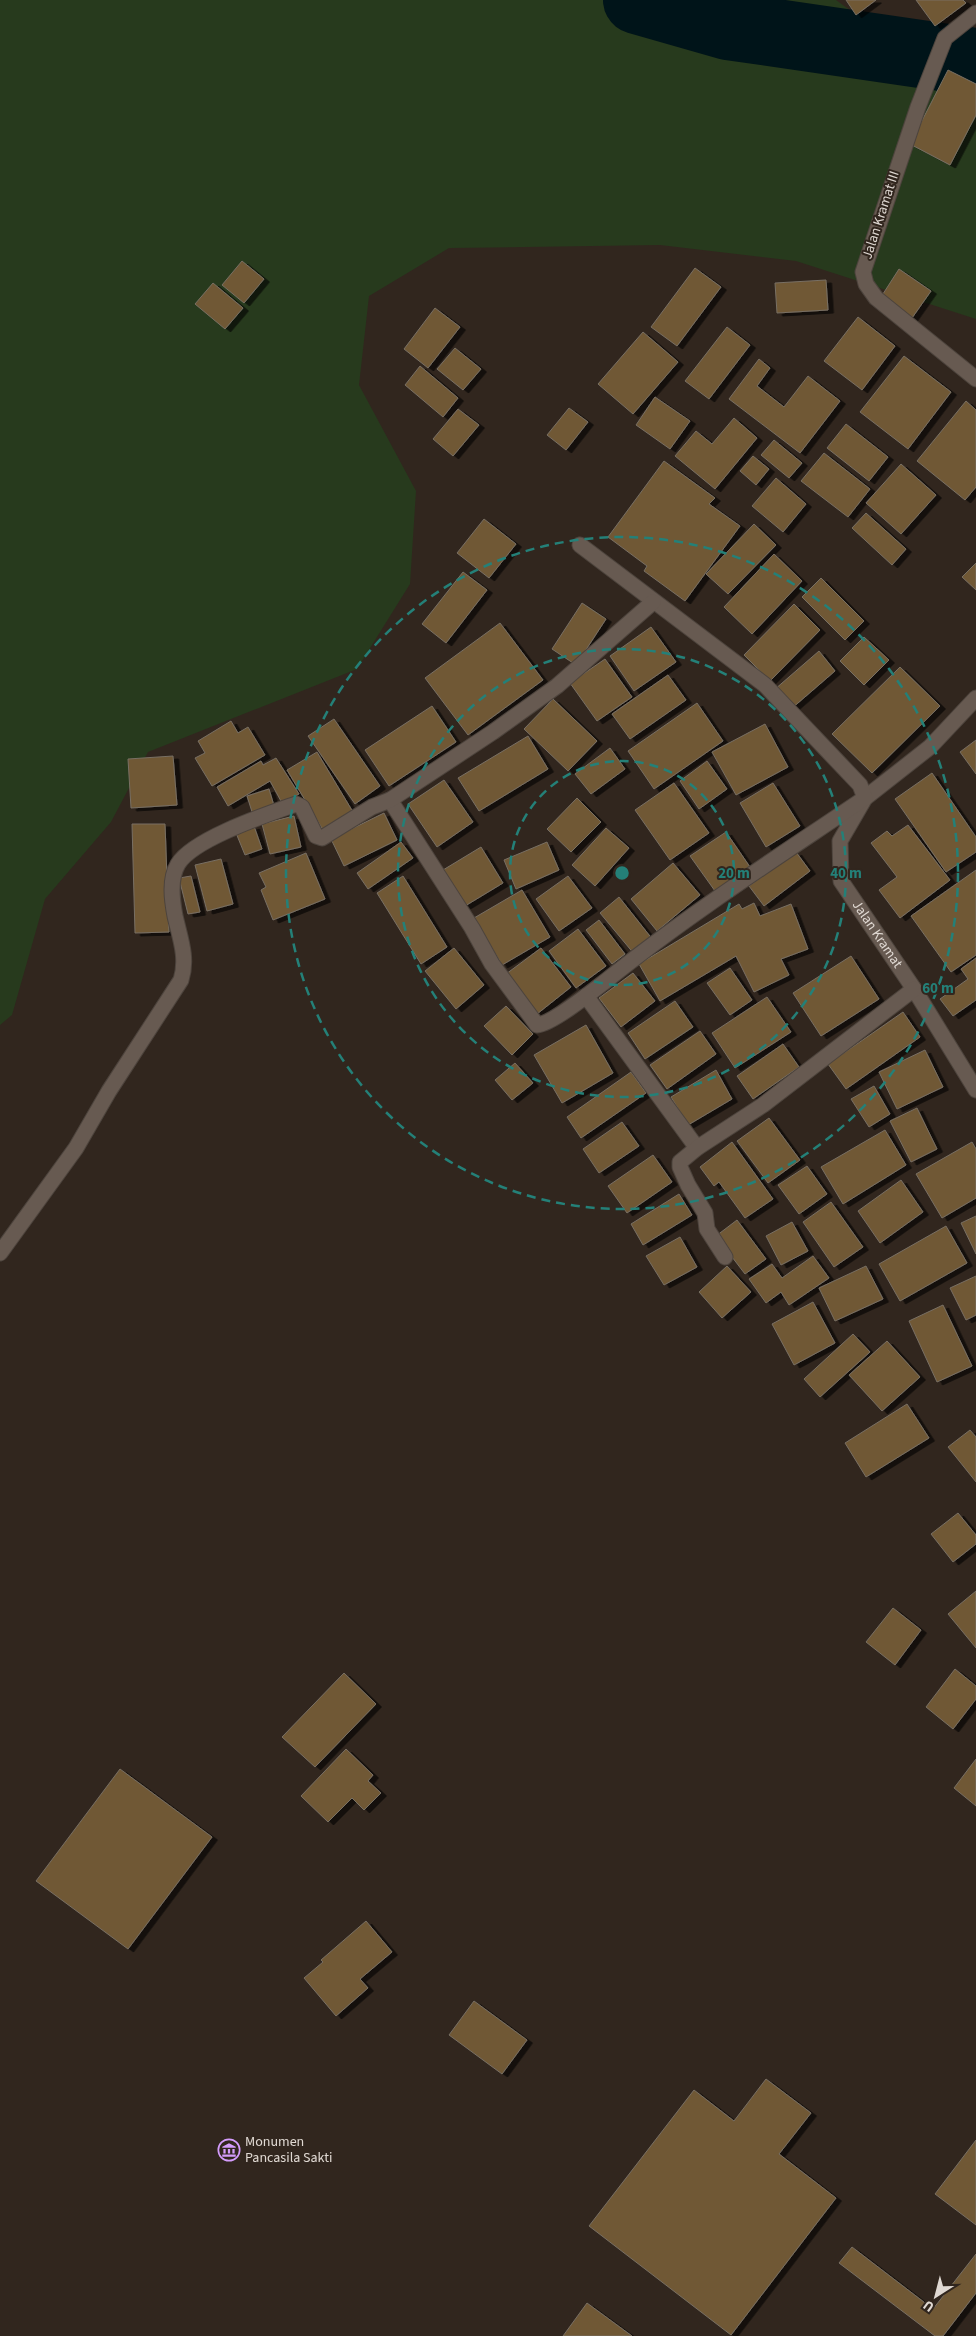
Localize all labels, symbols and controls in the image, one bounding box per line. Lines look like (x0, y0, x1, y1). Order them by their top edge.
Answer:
street label: Jalan Kramat III (857, 168, 905, 262)
text: 20 m (718, 863, 750, 884)
text: 40 m (830, 863, 862, 884)
centre of rings (613, 864, 631, 882)
street label: Jalan Kramat (847, 897, 907, 972)
text: 60 m (922, 978, 954, 999)
place label: Monumen Pancasila Sakti (245, 2132, 332, 2168)
museum icon: Monumen Pancasila Sakti (217, 2138, 241, 2162)
north arrow (911, 2271, 961, 2321)
text: U (919, 2295, 939, 2317)

